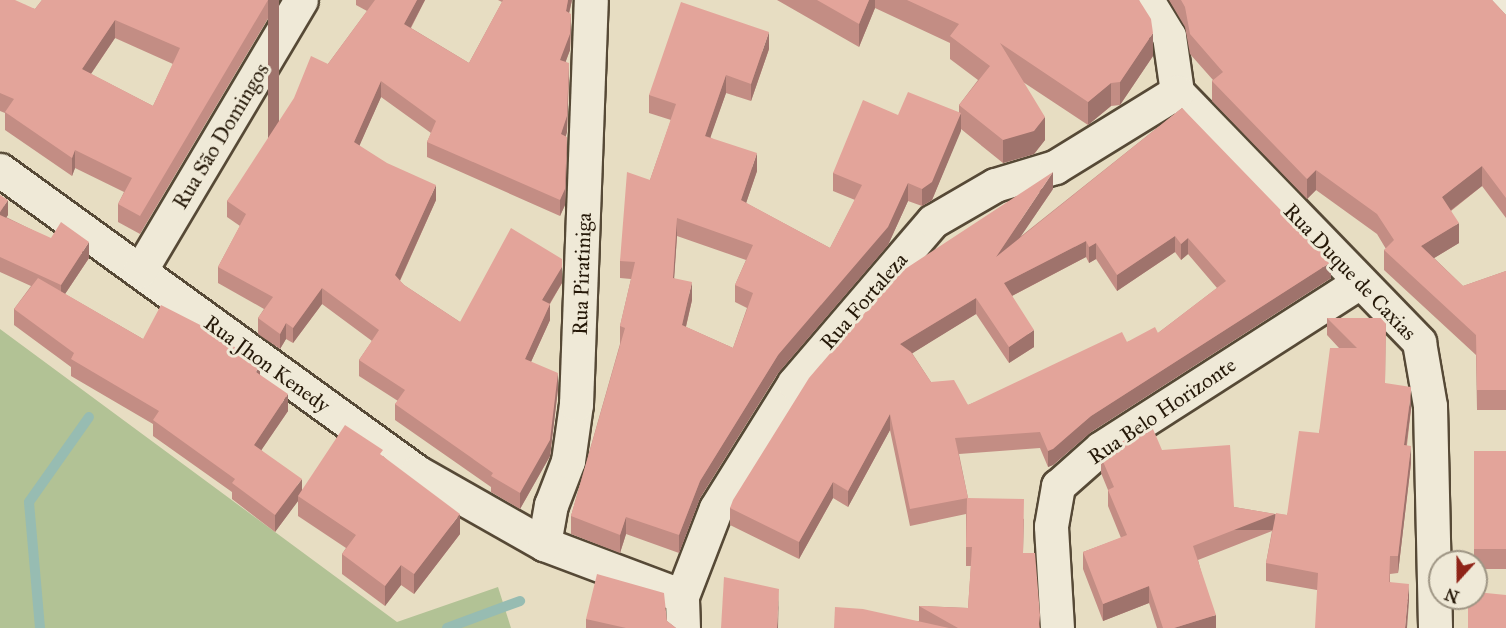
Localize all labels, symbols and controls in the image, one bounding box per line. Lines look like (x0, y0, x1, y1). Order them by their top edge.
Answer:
street label: Rua São Domingos (168, 59, 274, 213)
street label: Rua Duque de Caxias (1278, 198, 1422, 346)
street label: Rua Piratiniga (567, 212, 597, 336)
street label: Rua Fortaleza (815, 247, 913, 355)
street label: Rua Jhon Kenedy (199, 310, 335, 418)
street label: Rua Belo Horizonte (1083, 352, 1241, 470)
north arrow (1428, 550, 1488, 610)
text: N (1442, 584, 1462, 607)

